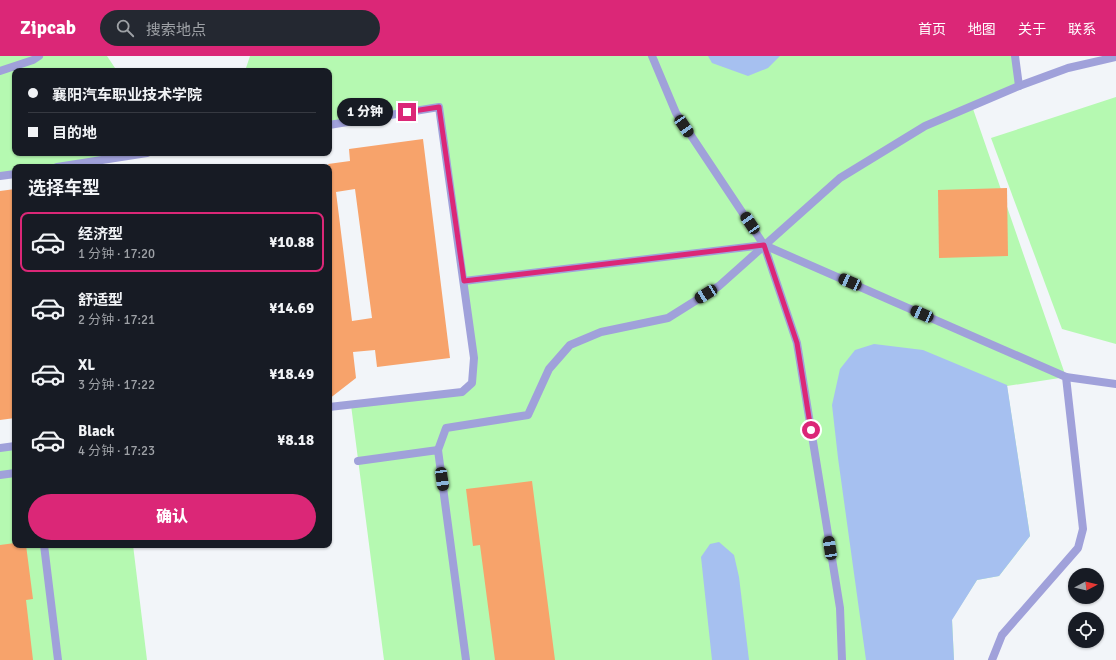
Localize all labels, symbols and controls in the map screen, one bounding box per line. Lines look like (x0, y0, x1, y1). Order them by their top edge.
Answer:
search box (100, 10, 380, 46)
text: Zipcab (20, 16, 76, 40)
icon: search (114, 17, 136, 39)
text: 搜索地点 (146, 21, 206, 39)
text: 首页 (918, 21, 946, 38)
text: 地图 (968, 21, 996, 38)
text: 关于 (1018, 21, 1046, 38)
text: 联系 (1068, 21, 1096, 38)
text: 襄阳汽车职业技术学院 (52, 86, 202, 104)
callout: 1 分钟 (337, 98, 393, 126)
route end (398, 103, 416, 121)
text: 1 分钟 (347, 104, 383, 120)
car (672, 113, 696, 139)
text: 目的地 (52, 124, 97, 142)
text: 选择车型 (28, 177, 100, 199)
car (738, 210, 762, 236)
icon: car (30, 224, 66, 260)
text: 经济型 (78, 225, 123, 243)
text: ¥10.88 (269, 233, 314, 251)
text: 1 分钟 · 17:20 (78, 246, 155, 262)
car (837, 272, 863, 292)
car (693, 283, 719, 305)
icon: car (30, 290, 66, 326)
text: 舒适型 (78, 291, 123, 309)
text: ¥14.69 (269, 299, 314, 317)
car (909, 304, 935, 324)
text: 2 分钟 · 17:21 (78, 312, 155, 328)
icon: car (30, 356, 66, 392)
text: XL (78, 356, 95, 374)
text: ¥18.49 (269, 365, 314, 383)
text: 3 分钟 · 17:22 (78, 377, 155, 393)
route start (802, 421, 820, 439)
icon: car (30, 422, 66, 458)
text: Black (78, 422, 115, 440)
text: ¥8.18 (277, 431, 314, 449)
text: 4 分钟 · 17:23 (78, 443, 155, 459)
car (434, 466, 450, 492)
button: 确认 (28, 494, 316, 540)
car (822, 535, 838, 561)
north arrow (1068, 568, 1104, 604)
map controls (1068, 568, 1104, 648)
button: locate (1068, 612, 1104, 648)

